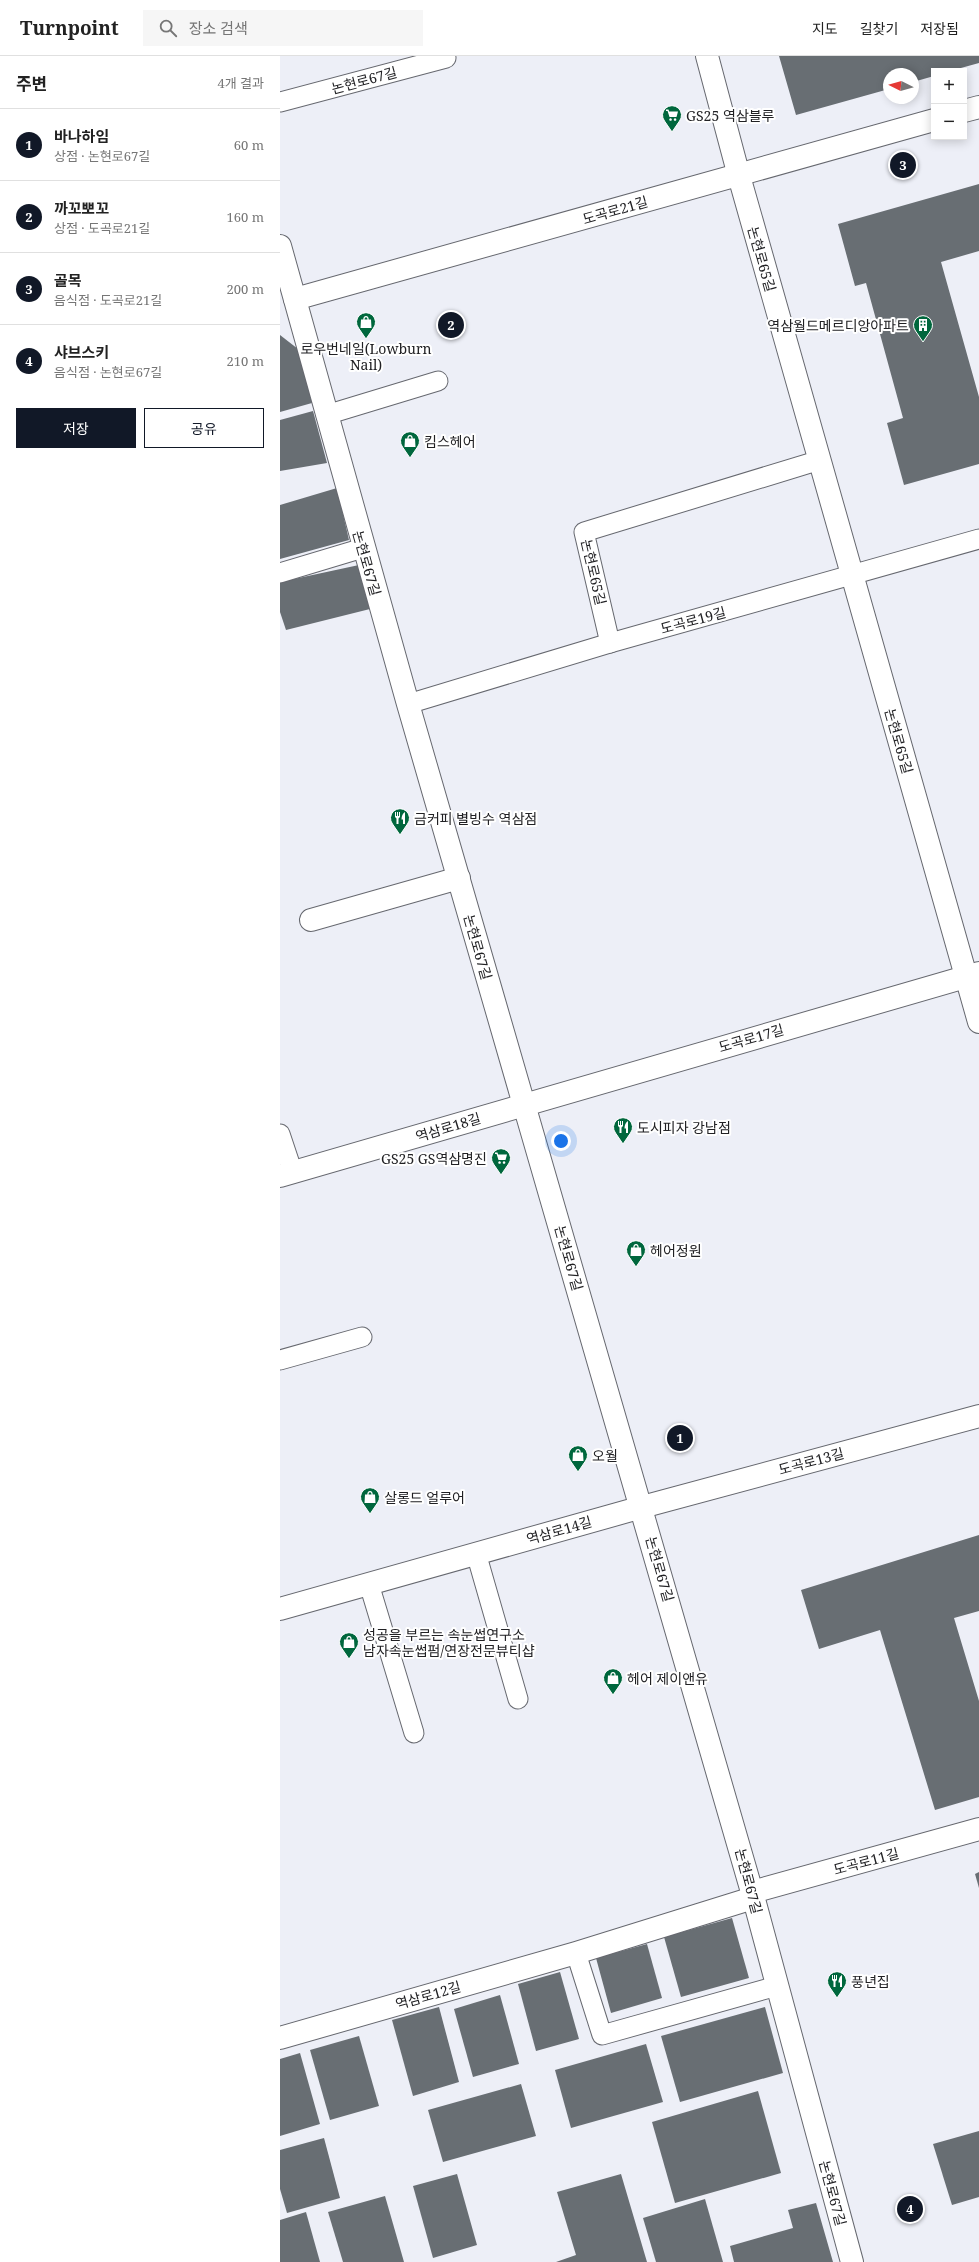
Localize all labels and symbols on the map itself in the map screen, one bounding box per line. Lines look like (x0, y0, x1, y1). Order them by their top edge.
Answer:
street label: 논현로67길 (329, 62, 399, 98)
north arrow (883, 68, 919, 104)
supermarket icon: GS25 역삼블루 (661, 104, 683, 132)
place label: GS25 역삼블루 (686, 106, 775, 125)
pin: 3 (890, 150, 916, 180)
street label: 도곡로21길 (580, 192, 650, 228)
street label: 논현로65길 (744, 224, 780, 294)
pin: 2 (438, 310, 464, 340)
shop icon: 로우번네일(Lowburn Nail) (355, 311, 377, 339)
building icon: 역삼월드메르디앙아파트 (912, 314, 934, 342)
place label: 역삼월드메르디앙아파트 (767, 316, 909, 335)
place label: 로우번네일(Lowburn Nail) (300, 339, 432, 374)
shop icon: 킴스헤어 (399, 430, 421, 458)
place label: 킴스헤어 (424, 432, 476, 451)
street label: 논현로67길 (349, 528, 385, 598)
street label: 논현로65길 (577, 537, 611, 607)
street label: 도곡로19길 (658, 602, 728, 638)
street label: 논현로65길 (881, 706, 917, 776)
restaurant icon: 금커피 별빙수 역삼점 (389, 807, 411, 835)
place label: 금커피 별빙수 역삼점 (414, 809, 537, 828)
street label: 논현로67길 (460, 912, 496, 982)
street label: 도곡로17길 (716, 1020, 786, 1056)
street label: 역삼로18길 (413, 1108, 483, 1146)
restaurant icon: 도시피자 강남점 (612, 1116, 634, 1144)
place label: 도시피자 강남점 (637, 1118, 731, 1137)
your location (551, 1131, 571, 1151)
supermarket icon: GS25 GS역삼명진 (490, 1147, 512, 1175)
place label: GS25 GS역삼명진 (381, 1149, 487, 1168)
street label: 논현로67길 (551, 1223, 587, 1293)
shop icon: 헤어정원 (625, 1239, 647, 1267)
place label: 헤어정원 (650, 1241, 702, 1260)
pin: 1 (667, 1423, 693, 1453)
street label: 도곡로13길 (776, 1443, 846, 1479)
shop icon: 오월 (567, 1444, 589, 1472)
place label: 오월 (592, 1446, 618, 1465)
shop icon: 살롱드 얼루어 (359, 1486, 381, 1514)
place label: 살롱드 얼루어 (384, 1488, 465, 1507)
street label: 역삼로14길 (524, 1512, 594, 1548)
street label: 논현로67길 (642, 1534, 678, 1604)
place label: 성공을 부르는 속눈썹연구소 남자속눈썹펌/연장전문뷰티샵 (363, 1625, 535, 1660)
shop icon: 성공을 부르는 속눈썹연구소 남자속눈썹펌/연장전문뷰티샵 (338, 1631, 360, 1659)
shop icon: 헤어 제이앤유 (602, 1667, 624, 1695)
place label: 헤어 제이앤유 (627, 1669, 708, 1688)
street label: 도곡로11길 (831, 1843, 901, 1879)
street label: 논현로67길 (731, 1846, 767, 1916)
restaurant icon: 풍년집 (826, 1970, 848, 1998)
place label: 풍년집 (851, 1972, 890, 1991)
street label: 역삼로12길 (393, 1977, 463, 2013)
street label: 논현로67길 (815, 2158, 851, 2228)
pin: 4 (897, 2194, 923, 2224)

